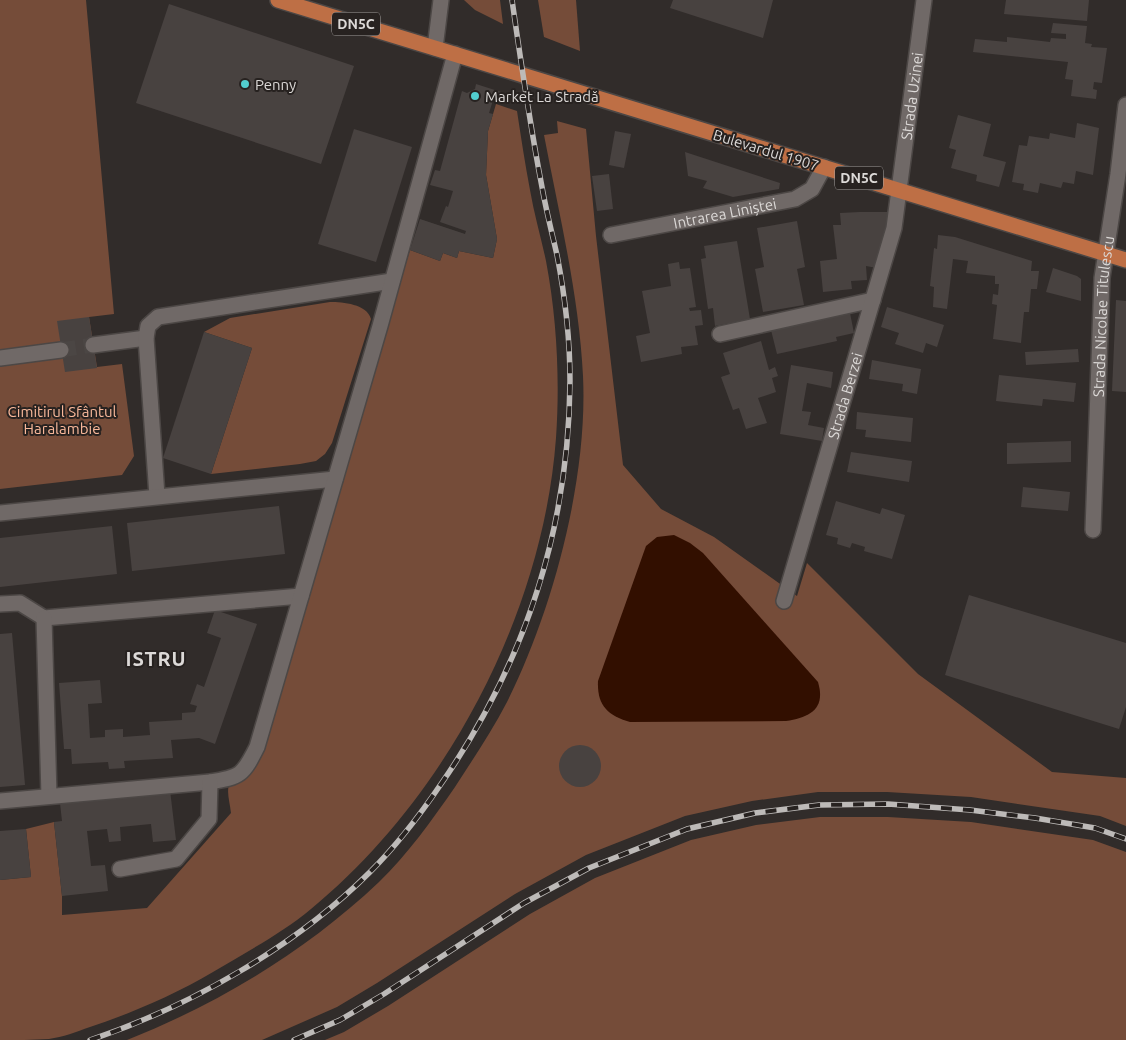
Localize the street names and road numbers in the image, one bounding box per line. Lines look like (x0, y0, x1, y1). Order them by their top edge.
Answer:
road number: DN5C (332, 12, 380, 36)
street label: Strada Uzinei (897, 51, 926, 141)
street label: Bulevardul 1907 (711, 126, 821, 174)
road number: DN5C (835, 167, 883, 190)
street label: Intrarea Liniștei (672, 194, 778, 231)
street label: Strada Nicolae Titulescu (1089, 235, 1117, 397)
street label: Strada Berzei (824, 350, 865, 441)

